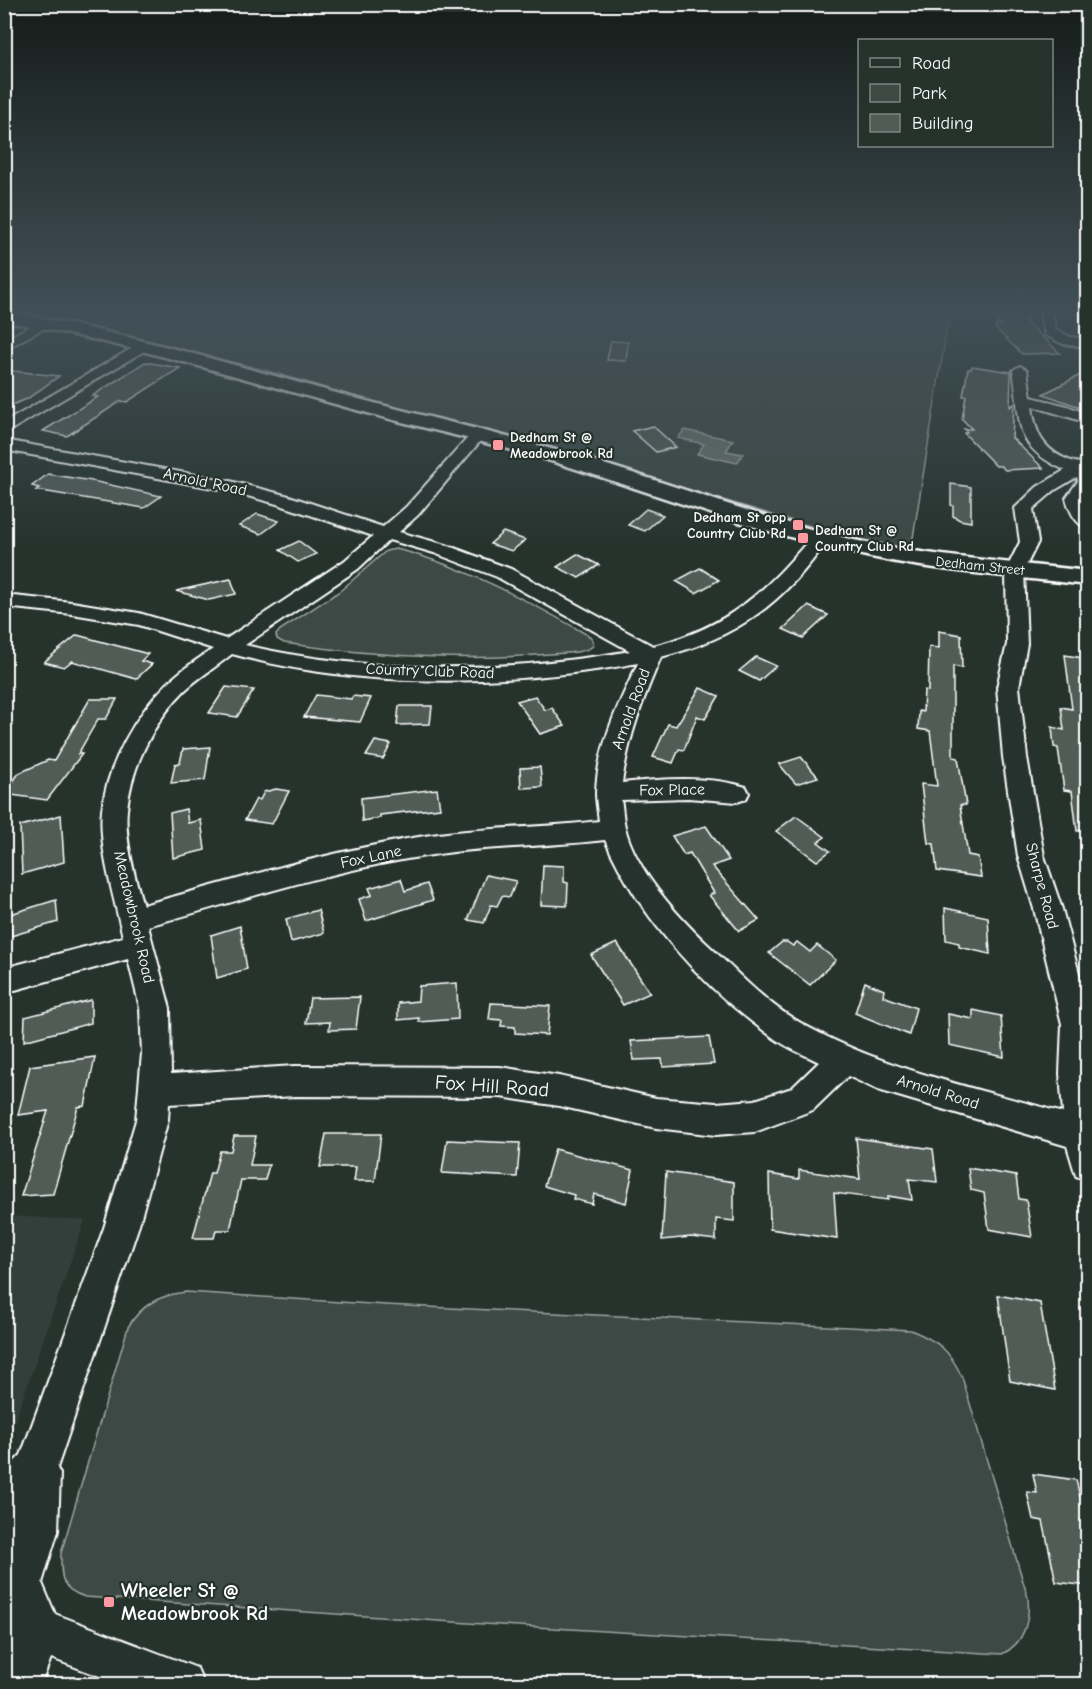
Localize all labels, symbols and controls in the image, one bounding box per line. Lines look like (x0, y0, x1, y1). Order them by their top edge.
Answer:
legend (858, 39, 1053, 147)
text: Road (912, 53, 951, 74)
text: Park (912, 83, 947, 104)
text: Building (912, 113, 974, 134)
place label: Dedham St @ Meadowbrook Rd (510, 429, 613, 462)
marker: Dedham St @ Meadowbrook Rd (491, 438, 505, 452)
street label: Arnold Road (162, 464, 248, 500)
place label: Dedham St opp Country Club Rd (687, 509, 786, 542)
marker: Dedham St opp Country Club Rd (791, 518, 805, 532)
place label: Dedham St @ Country Club Rd (815, 522, 914, 555)
marker: Dedham St @ Country Club Rd (796, 531, 810, 545)
street label: Dedham Street (935, 553, 1026, 579)
street label: Country Club Road (365, 660, 495, 682)
street label: Arnold Road (608, 666, 654, 752)
street label: Fox Place (639, 780, 705, 800)
street label: Sharpe Road (1022, 841, 1062, 931)
street label: Fox Lane (339, 842, 403, 872)
street label: Meadowbrook Road (110, 849, 158, 985)
street label: Fox Hill Road (434, 1071, 550, 1101)
street label: Arnold Road (895, 1071, 981, 1113)
place label: Wheeler St @ Meadowbrook Rd (121, 1579, 268, 1625)
marker: Wheeler St @ Meadowbrook Rd (102, 1595, 116, 1609)

